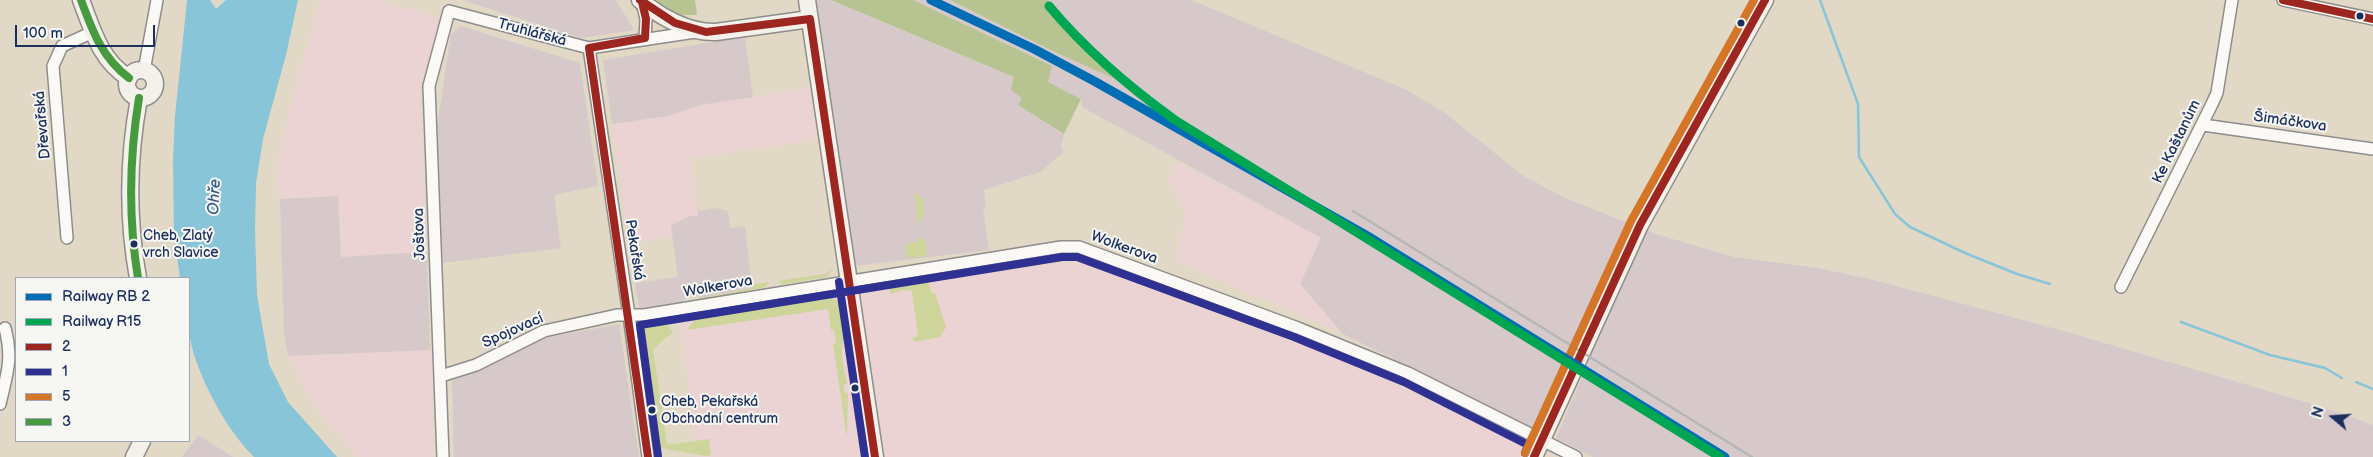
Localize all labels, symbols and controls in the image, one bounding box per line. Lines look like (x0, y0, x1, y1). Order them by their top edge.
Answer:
unlabelled marker (2355, 11, 2365, 21)
scale bar (18, 15, 158, 47)
street label: Truhlářská (496, 15, 568, 51)
unlabelled marker (1736, 18, 1746, 28)
text: 100 m (23, 24, 63, 43)
street label: Dřevařská (31, 90, 55, 160)
street label: Ke Kaštanům (2149, 97, 2205, 187)
street label: Šimáčkova (2252, 108, 2328, 136)
water label: Ohře (204, 178, 226, 216)
street label: Joštova (410, 207, 430, 261)
street label: Pekařská (620, 218, 648, 282)
place label: Cheb, Zlatý vrch Slavice (143, 228, 219, 260)
street label: Wolkerova (1088, 228, 1160, 268)
marker: Cheb, Zlatý vrch Slavice (129, 239, 139, 249)
street label: Wolkerova (682, 272, 754, 302)
legend (15, 277, 190, 442)
text: Railway RB 2 (62, 287, 150, 306)
street label: Spojovací (480, 310, 546, 352)
text: Railway R15 (62, 312, 141, 331)
text: 2 (62, 337, 71, 356)
text: 1 (62, 362, 68, 381)
unlabelled marker (850, 383, 860, 393)
text: 5 (62, 387, 71, 406)
north arrow (2308, 392, 2358, 442)
place label: Cheb, Pekařská Obchodní centrum (661, 394, 778, 427)
marker: Cheb, Pekařská Obchodní centrum (647, 405, 657, 415)
text: N (2309, 405, 2328, 420)
text: 3 (62, 412, 71, 431)

